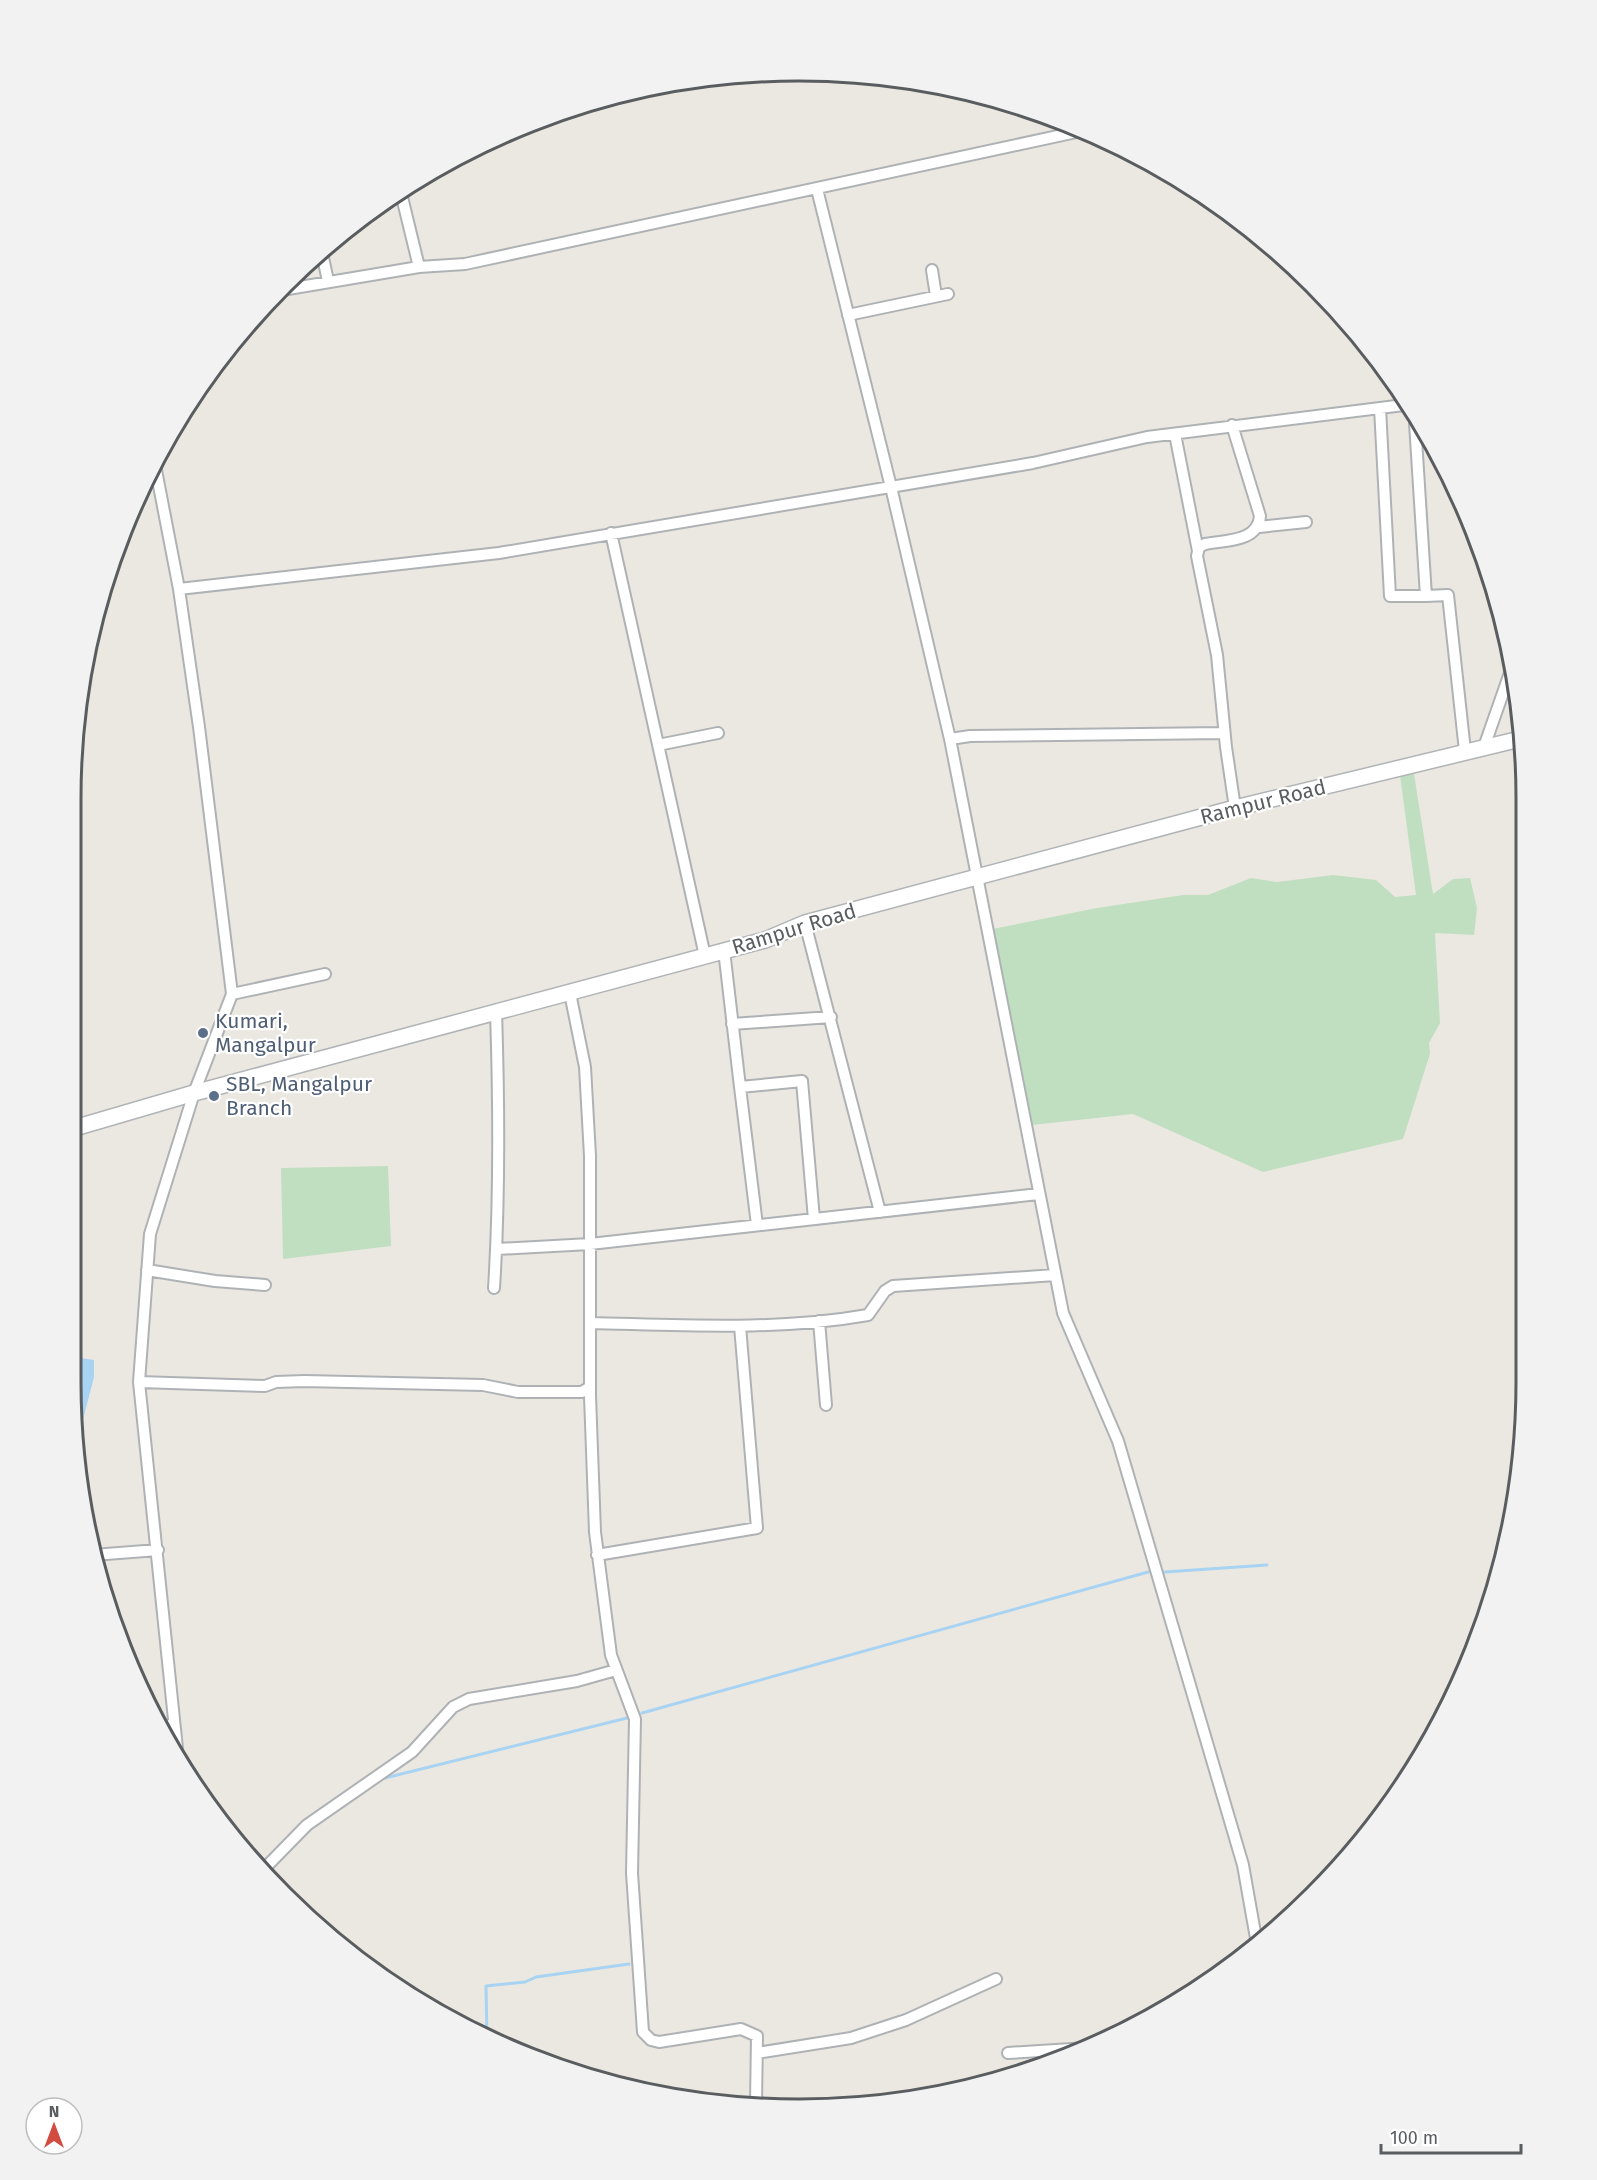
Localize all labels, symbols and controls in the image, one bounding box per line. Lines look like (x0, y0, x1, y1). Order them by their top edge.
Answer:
street label: Rampur Road (1197, 774, 1329, 830)
street label: Rampur Road (729, 898, 859, 960)
place label: Kumari, Mangalpur (215, 1008, 316, 1058)
marker: Kumari, Mangalpur (196, 1026, 210, 1040)
place label: SBL, Mangalpur Branch (226, 1071, 372, 1121)
marker: SBL, Mangalpur Branch (207, 1089, 221, 1103)
north arrow (24, 2096, 84, 2156)
text: N (49, 2102, 59, 2121)
scale bar (1381, 2117, 1520, 2155)
text: 100 m (1390, 2127, 1438, 2149)

